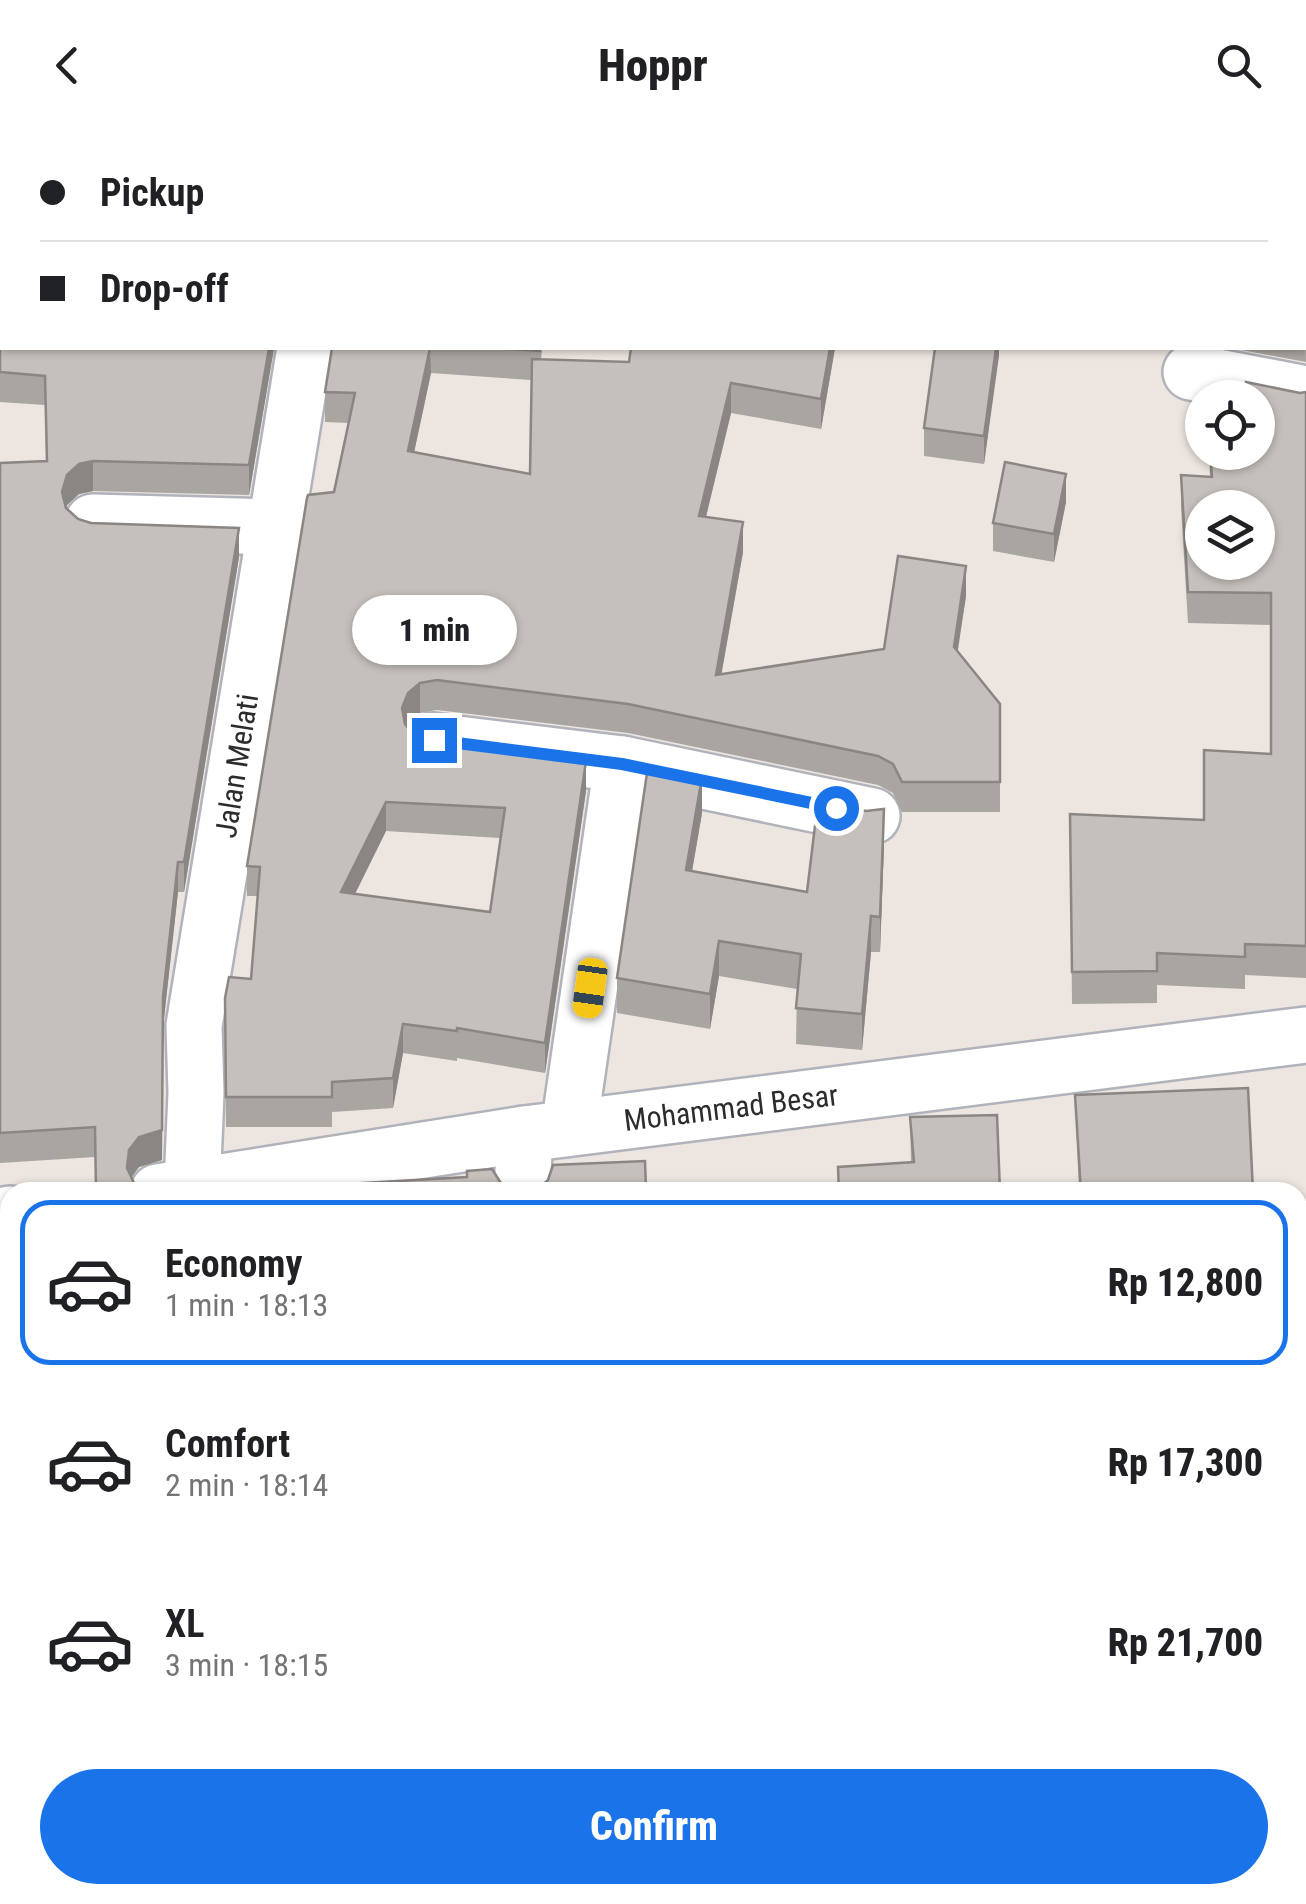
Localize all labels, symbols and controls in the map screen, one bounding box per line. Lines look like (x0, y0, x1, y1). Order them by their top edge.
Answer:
icon: back (40, 38, 95, 93)
icon: search (1211, 38, 1266, 93)
text: Hoppr (598, 39, 708, 92)
text: Pickup (100, 171, 204, 215)
text: Drop-off (100, 267, 229, 311)
map controls (1185, 380, 1275, 580)
button: locate (1185, 380, 1275, 470)
button: layers (1185, 490, 1275, 580)
callout: 1 min (352, 595, 516, 665)
text: 1 min (399, 611, 470, 649)
street label: Jalan Melati (208, 691, 265, 840)
route end (412, 718, 457, 763)
route start (814, 786, 859, 831)
car (571, 956, 609, 1020)
street label: Mohammad Besar (622, 1077, 840, 1138)
icon: car (45, 1238, 135, 1328)
text: Economy (165, 1242, 302, 1286)
text: Rp 12,800 (1108, 1261, 1263, 1305)
text: 1 min · 18:13 (165, 1286, 328, 1324)
icon: car (45, 1418, 135, 1508)
text: Comfort (165, 1422, 290, 1466)
text: Rp 17,300 (1108, 1441, 1263, 1485)
text: 2 min · 18:14 (165, 1466, 328, 1504)
icon: car (45, 1598, 135, 1688)
text: XL (165, 1602, 204, 1646)
text: Rp 21,700 (1108, 1621, 1263, 1665)
text: 3 min · 18:15 (165, 1646, 328, 1684)
button: Confirm (40, 1769, 1268, 1884)

